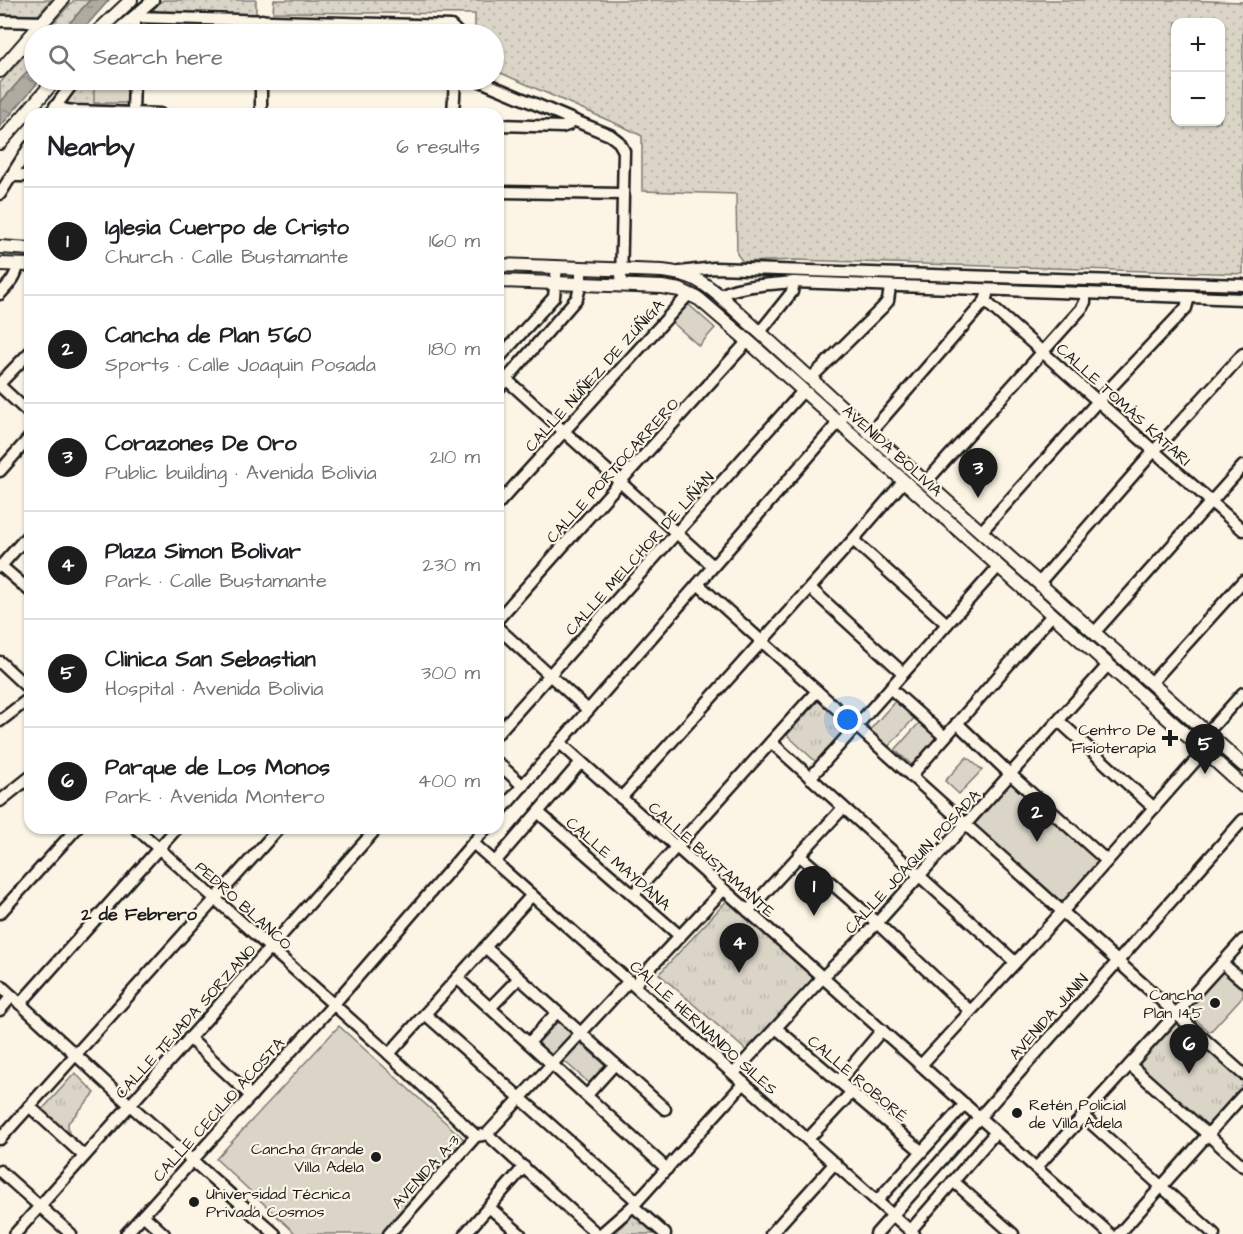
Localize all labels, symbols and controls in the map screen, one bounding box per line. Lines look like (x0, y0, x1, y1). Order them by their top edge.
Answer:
map controls (1171, 18, 1225, 126)
button: + (1171, 18, 1225, 72)
search box (24, 24, 504, 90)
icon: search (45, 41, 78, 74)
text: Search here (93, 42, 223, 73)
button: − (1171, 72, 1225, 126)
text: Nearby (48, 129, 135, 165)
text: 6 results (396, 133, 480, 161)
text: Iglesia Cuerpo de Cristo (105, 212, 349, 243)
text: 1 (66, 227, 69, 255)
text: 160 m (429, 227, 480, 255)
text: Church · Calle Bustamante (105, 243, 348, 271)
street label: CALLE NÚÑEZ DE ZÚÑIGA (520, 294, 669, 457)
text: Cancha de Plan 560 (105, 320, 311, 351)
text: 2 (62, 335, 73, 363)
text: 180 m (428, 335, 480, 363)
street label: CALLE TOMÁS KATARI (1051, 338, 1196, 471)
text: Sports · Calle Joaquin Posada (105, 351, 376, 379)
street label: CALLE PORTOCARRERO (541, 393, 684, 548)
street label: AVENIDA BOLIVIA (838, 400, 947, 502)
text: Corazones De Oro (105, 428, 297, 459)
text: 3 (62, 443, 73, 471)
text: 210 m (430, 443, 480, 471)
pin: 3 (958, 448, 998, 498)
text: Public building · Avenida Bolivia (105, 459, 377, 487)
street label: CALLE MELCHOR DE LIÑÁN (560, 467, 719, 640)
text: Plaza Simon Bolivar (105, 536, 301, 567)
text: 4 (61, 551, 74, 579)
text: 230 m (422, 551, 480, 579)
text: Park · Calle Bustamante (105, 567, 327, 595)
text: Clinica San Sebastian (105, 644, 316, 675)
text: 5 (60, 659, 75, 687)
text: 300 m (421, 659, 480, 687)
text: Hospital · Avenida Bolivia (105, 675, 323, 703)
your location (833, 705, 862, 734)
place label: Centro De Fisioterapia (1071, 719, 1156, 759)
pin: 5 (1186, 724, 1224, 774)
marker: Centro De Fisioterapia (1161, 729, 1179, 747)
text: Parque de Los Monos (105, 752, 330, 783)
text: 6 (61, 767, 74, 795)
text: 400 m (418, 767, 480, 795)
text: Park · Avenida Montero (105, 783, 325, 811)
street label: CALLE JOAQUIN POSADA (840, 785, 986, 939)
pin: 2 (1018, 792, 1056, 842)
street label: CALLE BUSTAMANTE (643, 797, 780, 923)
street label: CALLE MAYDANA (561, 812, 676, 916)
street label: PEDRO BLANCO (190, 856, 297, 955)
pin: 1 (794, 866, 834, 916)
district label: 2 de Febrero (80, 902, 198, 927)
pin: 4 (720, 924, 758, 973)
street label: CALLE TEJADA SORZANO (110, 940, 261, 1104)
street label: CALLE HERNANDO SILES (625, 955, 782, 1100)
street label: AVENIDA JUNIN (1004, 969, 1093, 1065)
place label: Cancha Plan 145 (1143, 984, 1204, 1024)
marker: Cancha Plan 145 (1208, 996, 1222, 1010)
pin: 6 (1170, 1024, 1208, 1074)
street label: CALLE ROBORÉ (803, 1030, 913, 1128)
street label: CALLE CECILIO ACOSTA (148, 1033, 290, 1187)
place label: Retén Policial de Villa Adela (1029, 1094, 1126, 1134)
marker: Retén Policial de Villa Adela (1010, 1106, 1024, 1120)
street label: AVENIDA A-3 (387, 1130, 465, 1213)
place label: Cancha Grande Villa Adela (251, 1138, 364, 1178)
marker: Cancha Grande Villa Adela (369, 1150, 383, 1164)
place label: Universidad Técnica Privada Cosmos (206, 1183, 350, 1223)
marker: Universidad Técnica Privada Cosmos (187, 1195, 201, 1209)

